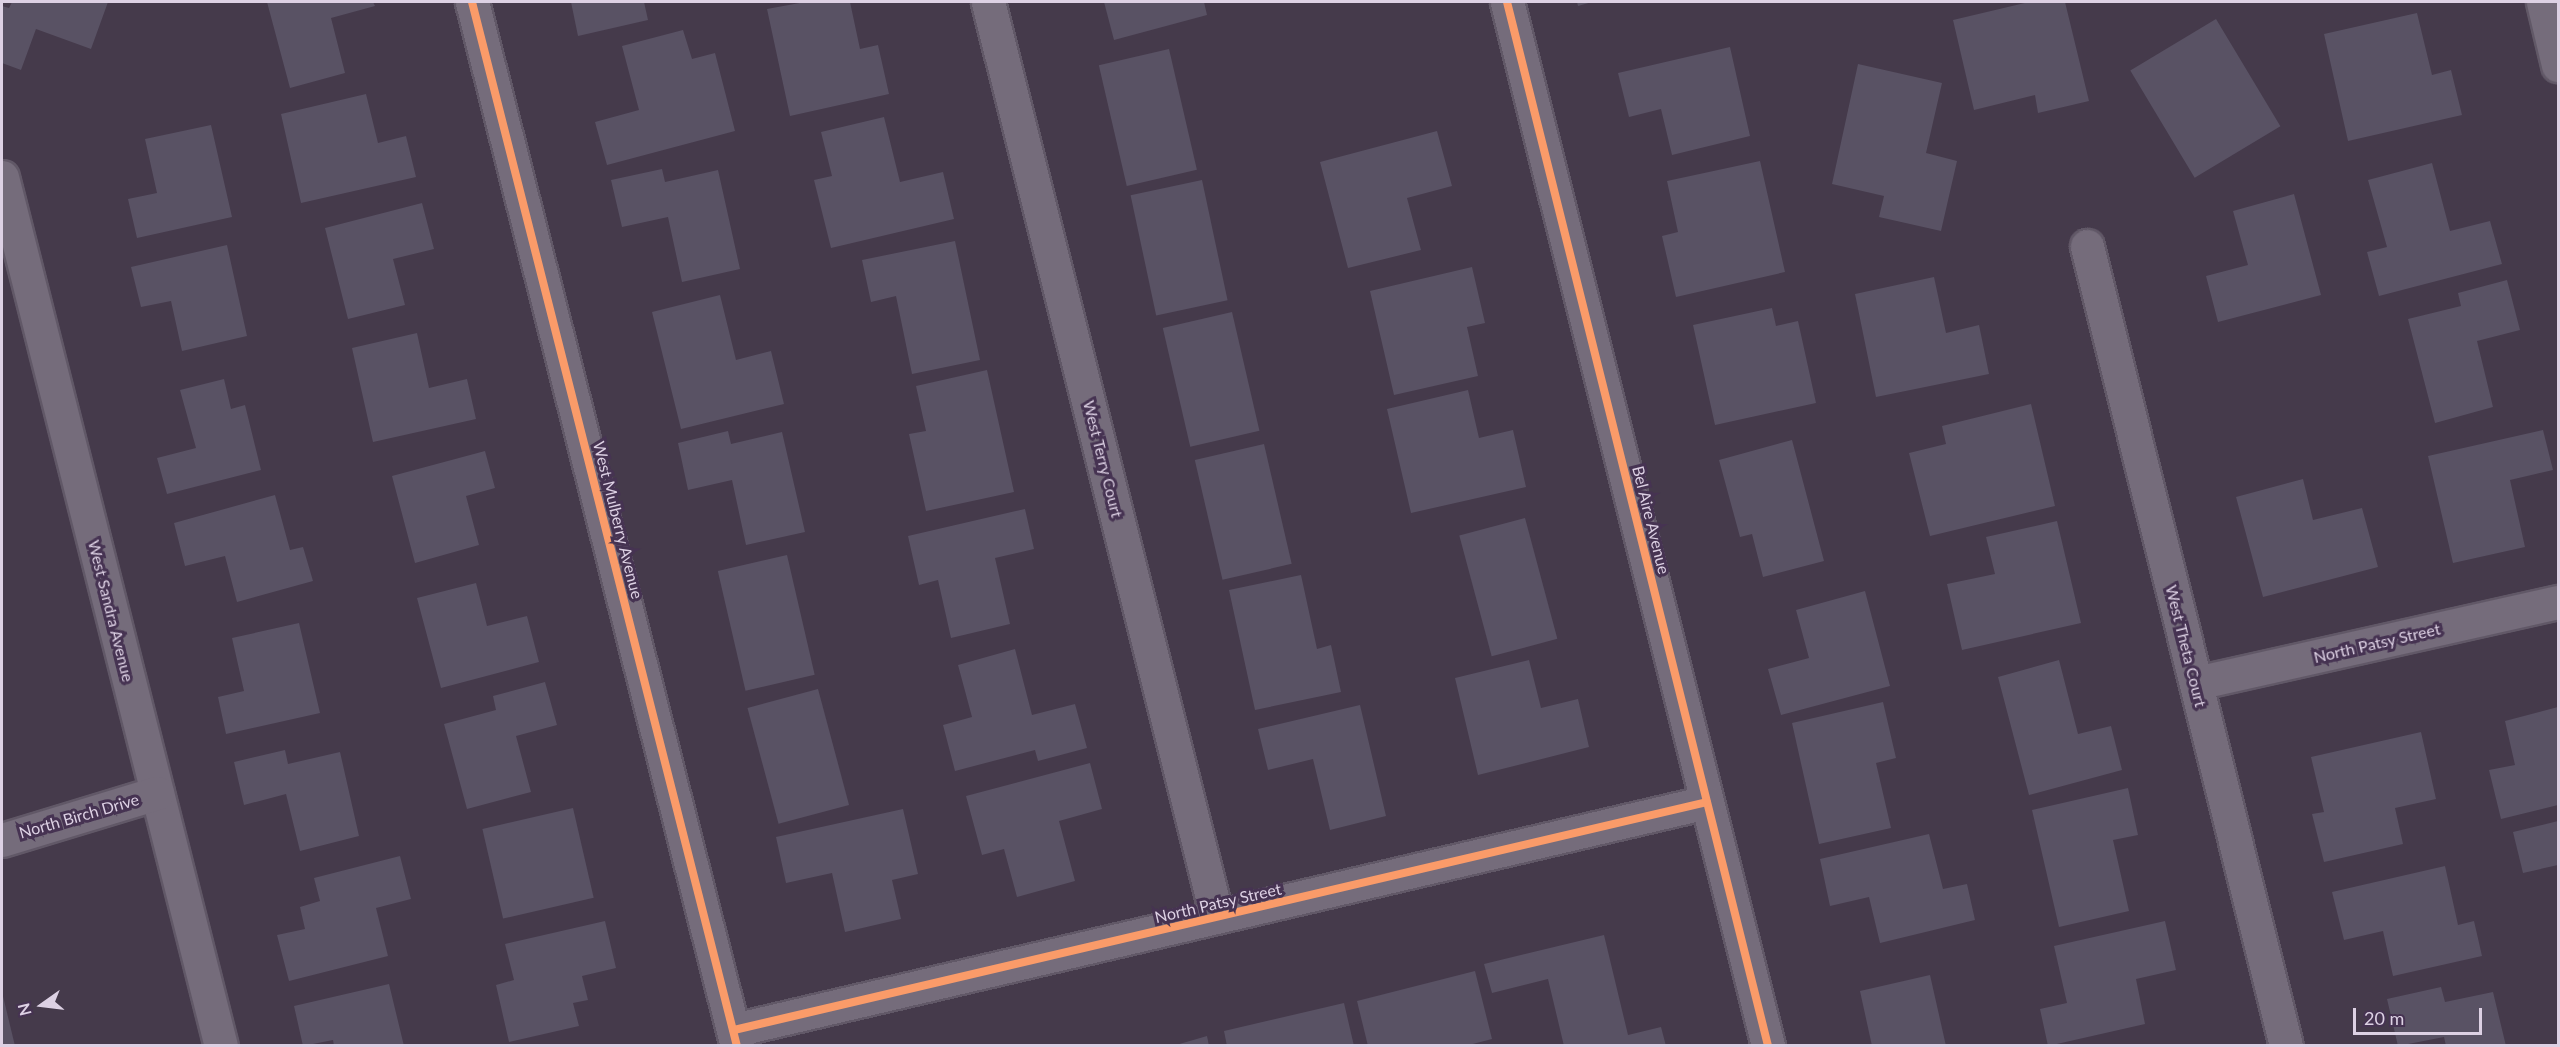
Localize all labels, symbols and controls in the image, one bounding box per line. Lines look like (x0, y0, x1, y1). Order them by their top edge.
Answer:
street label: West Terry Court (1079, 398, 1127, 520)
street label: West Mulberry Avenue (589, 439, 647, 601)
street label: Bel Aire Avenue (1628, 463, 1674, 577)
street label: West Sandra Avenue (84, 538, 138, 684)
street label: West Theta Court (2162, 583, 2210, 709)
street label: North Patsy Street (2312, 619, 2442, 667)
street label: North Birch Drive (17, 790, 141, 842)
street label: North Patsy Street (1153, 879, 1283, 927)
north arrow (12, 975, 72, 1035)
scale bar (2356, 996, 2485, 1034)
text: N (13, 1001, 35, 1018)
text: 20 m (2364, 1007, 2404, 1029)

